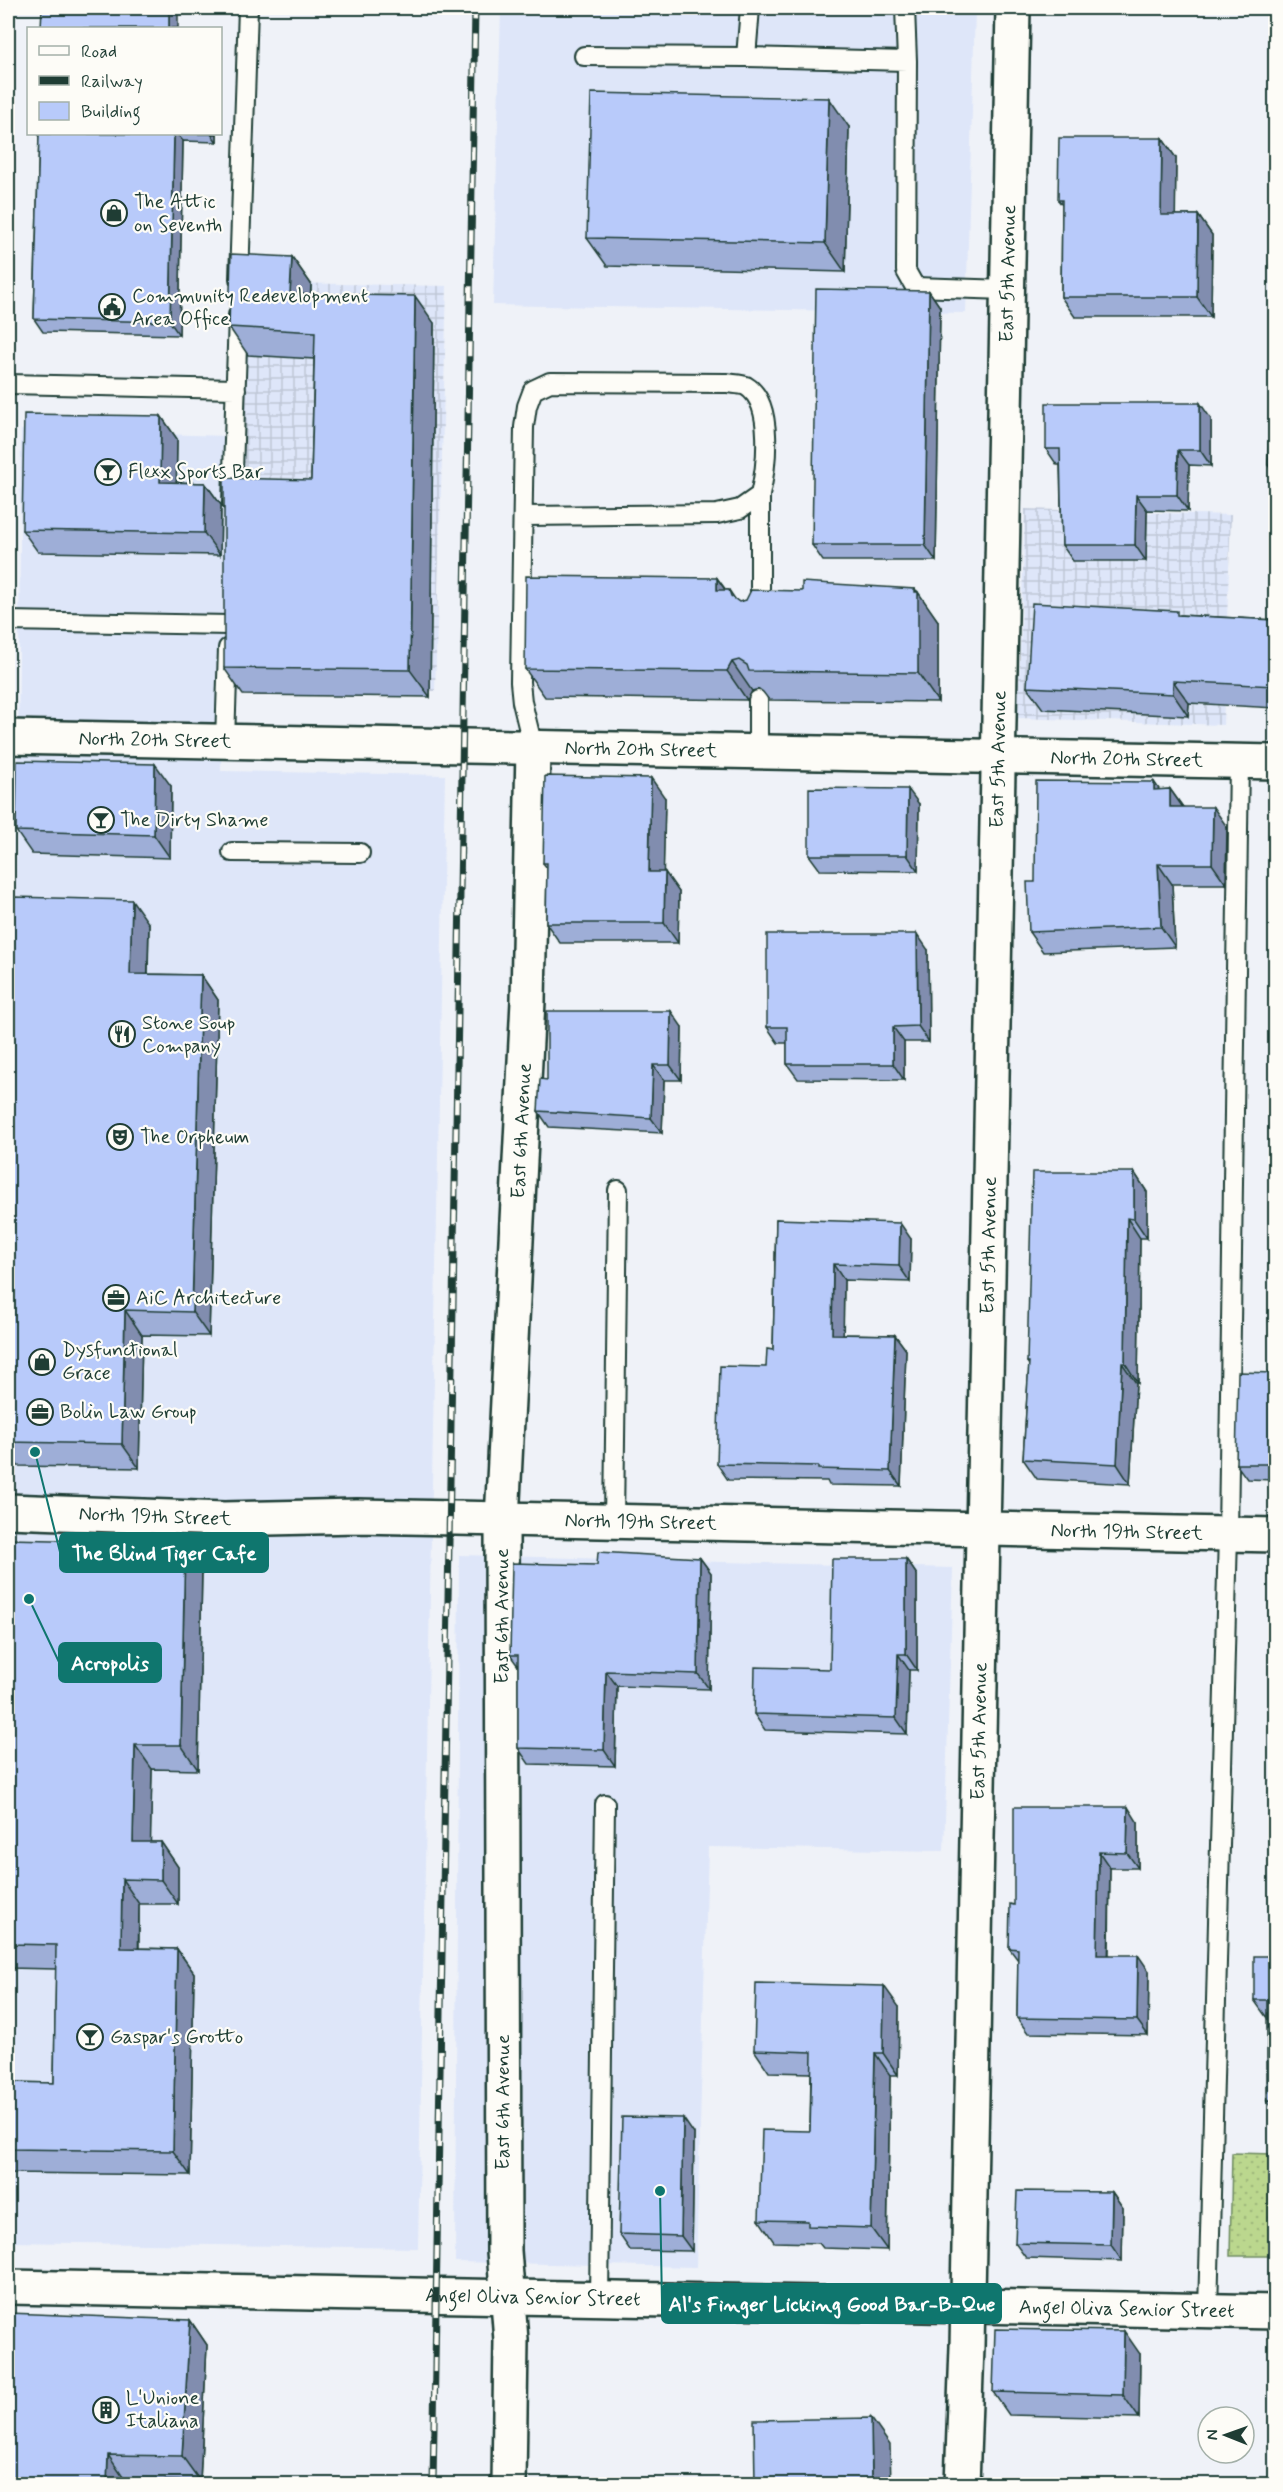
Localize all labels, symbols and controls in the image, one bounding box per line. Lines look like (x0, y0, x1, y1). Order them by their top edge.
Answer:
legend (27, 27, 222, 135)
text: Road (81, 40, 117, 64)
text: Railway (81, 70, 143, 94)
text: Building (81, 100, 141, 126)
place label: The Attic on Seventh (134, 189, 222, 239)
shop icon: The Attic on Seventh (99, 198, 129, 228)
street label: East 5th Avenue (993, 204, 1023, 343)
place label: Community Redevelopment Area Office (132, 283, 368, 333)
public building icon: Community Redevelopment Area Office (97, 292, 127, 322)
bar icon: Flexx Sports Bar (93, 457, 123, 487)
place label: Flexx Sports Bar (128, 459, 264, 486)
street label: East 5th Avenue (983, 690, 1013, 828)
street label: North 20th Street (78, 725, 232, 755)
street label: North 20th Street (564, 734, 718, 764)
street label: North 20th Street (1050, 744, 1204, 774)
bar icon: The Dirty Shame (86, 805, 116, 835)
place label: The Dirty Shame (120, 807, 268, 834)
place label: Stone Soup Company (142, 1010, 235, 1060)
restaurant icon: Stone Soup Company (107, 1019, 137, 1049)
street label: East 6th Avenue (505, 1062, 538, 1199)
theatre icon: The Orpheum (105, 1122, 135, 1152)
place label: The Orpheum (140, 1124, 249, 1151)
street label: East 5th Avenue (974, 1176, 1004, 1314)
office icon: AiC Architecture (101, 1283, 131, 1313)
place label: AiC Architecture (136, 1285, 281, 1312)
place label: Dysfunctional Grace (62, 1337, 178, 1387)
shop icon: Dysfunctional Grace (27, 1347, 57, 1377)
office icon: Bolin Law Group (25, 1397, 55, 1427)
place label: Bolin Law Group (60, 1399, 197, 1426)
street label: North 19th Street (78, 1500, 232, 1533)
street label: North 19th Street (564, 1507, 717, 1537)
street label: North 19th Street (1050, 1517, 1203, 1547)
callout: The Blind Tiger Cafe (60, 1533, 268, 1572)
text: The Blind Tiger Cafe (71, 1540, 257, 1568)
street label: East 6th Avenue (489, 1548, 516, 1684)
callout: Acropolis (59, 1643, 161, 1682)
text: Acropolis (71, 1650, 150, 1678)
street label: East 5th Avenue (964, 1662, 994, 1800)
bar icon: Gaspar's Grotto (75, 2022, 105, 2052)
place label: Gaspar's Grotto (110, 2024, 243, 2051)
street label: East 6th Avenue (490, 2034, 517, 2170)
street label: Angel Oliva Senior Street (425, 2282, 641, 2313)
callout: Al's Finger Licking Good Bar-B-Que (662, 2284, 1001, 2323)
text: Al's Finger Licking Good Bar-B-Que (669, 2291, 995, 2319)
street label: Angel Oliva Senior Street (1019, 2293, 1235, 2325)
place label: L'Unione Italiana (126, 2385, 199, 2435)
building icon: L'Unione Italiana (91, 2395, 121, 2425)
north arrow (1196, 2405, 1256, 2465)
text: N (1202, 2429, 1223, 2440)

